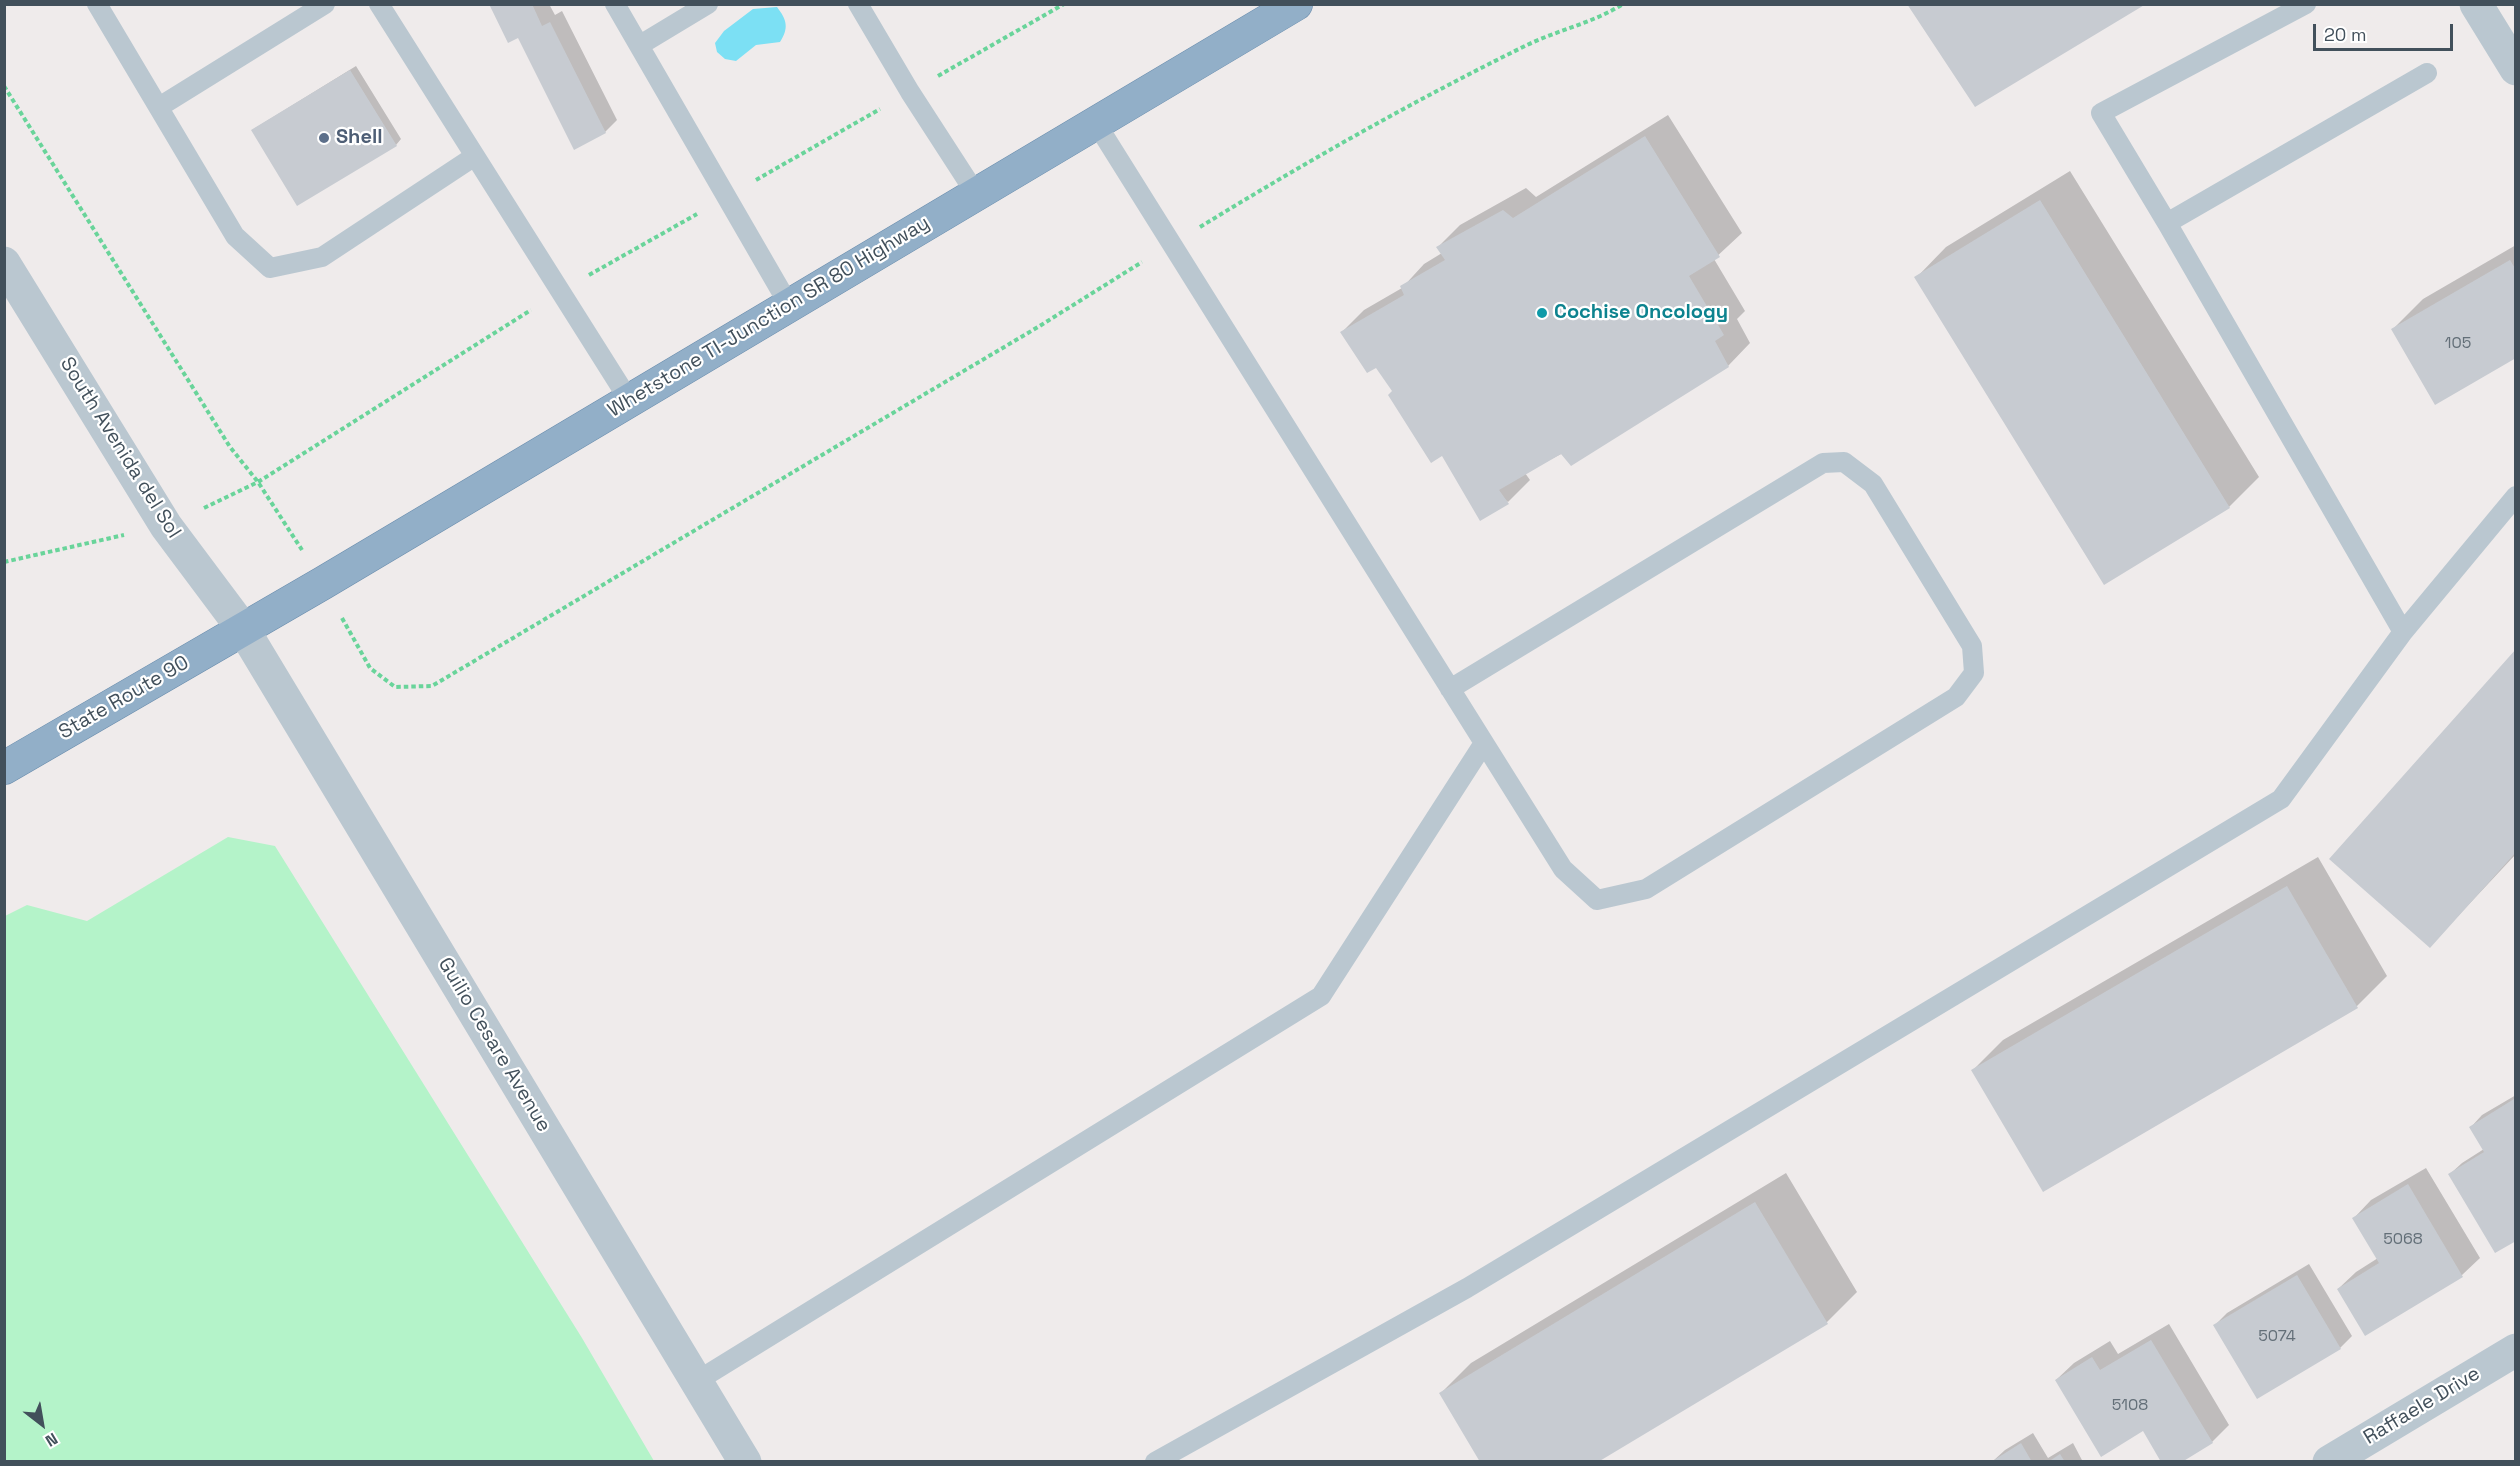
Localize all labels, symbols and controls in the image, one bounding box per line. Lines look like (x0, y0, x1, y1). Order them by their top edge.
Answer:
scale bar (2316, 12, 2456, 50)
text: 20 m (2324, 23, 2367, 46)
place label: Shell (336, 126, 383, 150)
marker: Shell (317, 131, 331, 145)
street label: Whetstone TI-Junction SR 80 Highway (604, 211, 934, 423)
place label: Cochise Oncology (1554, 301, 1728, 325)
marker: Cochise Oncology (1535, 306, 1549, 320)
house number: 105 (2445, 334, 2471, 354)
street label: South Avenida del Sol (54, 353, 186, 543)
street label: State Route 90 (55, 651, 193, 745)
street label: Guilio Cesare Avenue (432, 953, 556, 1137)
house number: 5068 (2383, 1230, 2423, 1250)
house number: 5074 (2258, 1327, 2296, 1347)
street label: Raffaele Drive (2359, 1362, 2485, 1450)
north arrow (12, 1394, 72, 1454)
house number: 5108 (2112, 1396, 2148, 1416)
text: N (42, 1428, 62, 1452)

